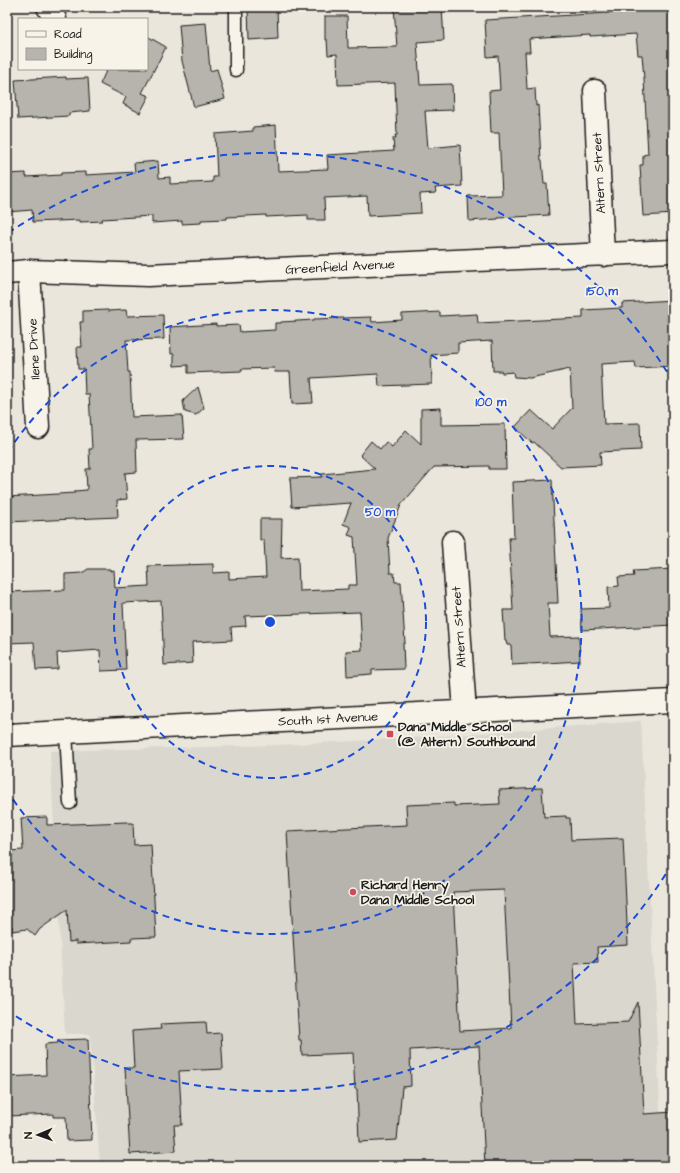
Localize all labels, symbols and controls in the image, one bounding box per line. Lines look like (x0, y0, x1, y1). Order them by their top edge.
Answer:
legend (18, 18, 148, 70)
text: Road (54, 26, 82, 43)
text: Building (54, 46, 92, 64)
street label: Altern Street (588, 131, 610, 214)
street label: Greenfield Avenue (285, 255, 395, 279)
text: 150 m (586, 283, 619, 300)
street label: Ilene Drive (23, 318, 45, 380)
text: 100 m (476, 394, 507, 411)
text: 50 m (365, 504, 396, 521)
street label: Altern Street (447, 585, 471, 668)
centre of rings (263, 615, 277, 629)
street label: South 1st Avenue (278, 707, 378, 731)
place label: Dana Middle School (@ Altern) Southbound (397, 718, 535, 751)
marker: Dana Middle School (@ Altern) Southbound (385, 729, 395, 739)
place label: Richard Henry Dana Middle School (361, 876, 474, 909)
marker: Richard Henry Dana Middle School (348, 887, 358, 897)
north arrow (18, 1115, 58, 1155)
text: N (21, 1132, 36, 1139)

